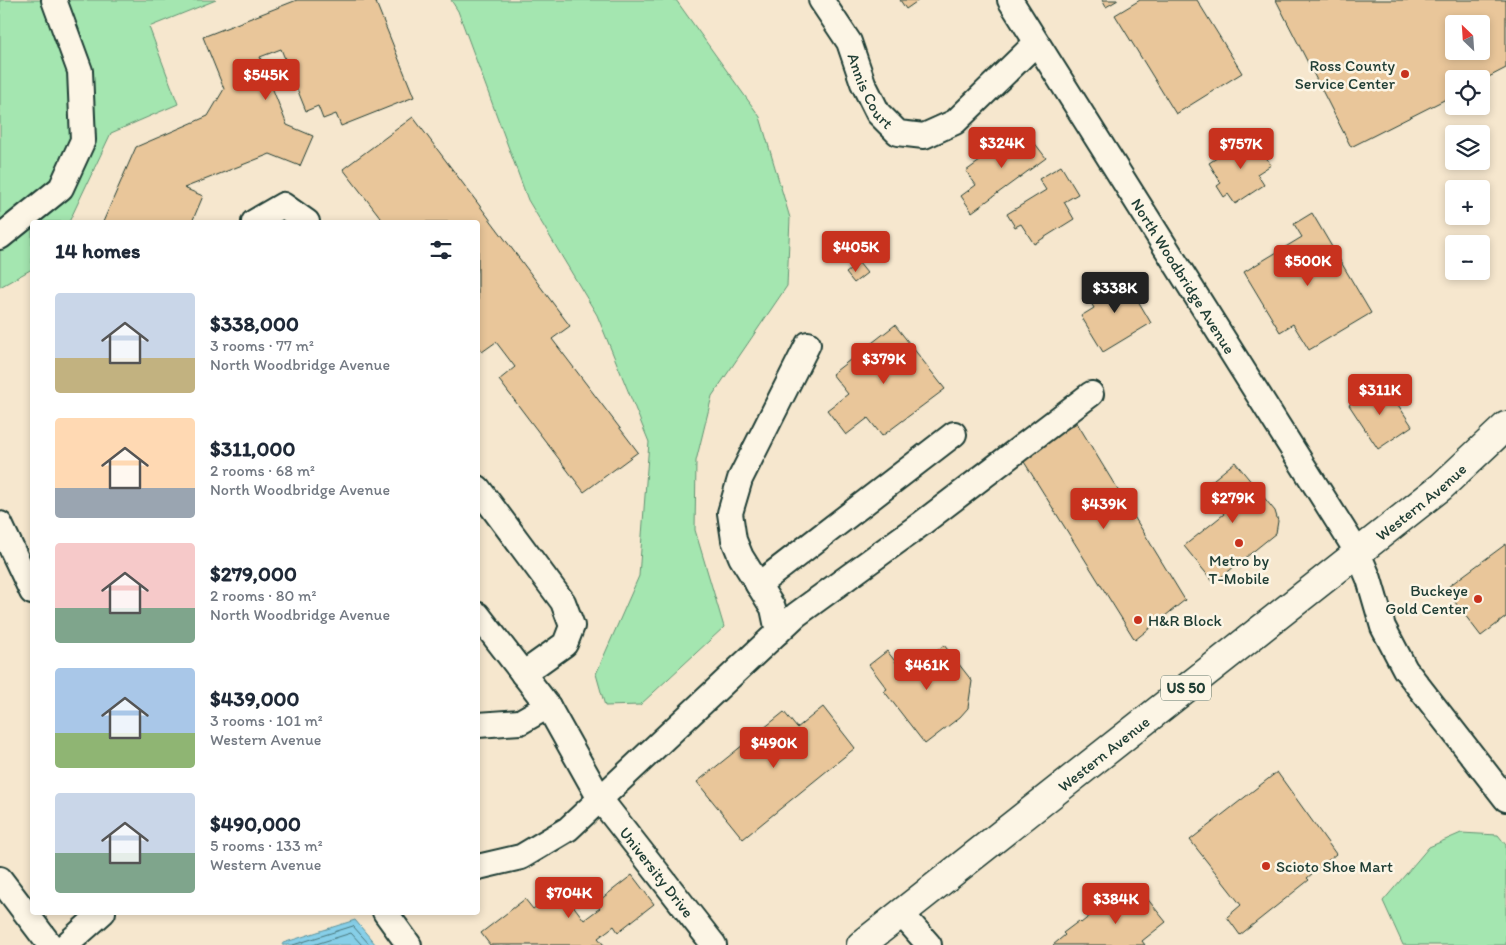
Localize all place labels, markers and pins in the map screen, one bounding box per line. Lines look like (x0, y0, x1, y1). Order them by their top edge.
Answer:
place label: Ross County Service Center (1295, 56, 1396, 93)
pin: $545K (231, 58, 301, 101)
marker: Ross County Service Center (1399, 68, 1411, 80)
pin: $324K (967, 126, 1037, 169)
pin: $757K (1206, 128, 1276, 170)
pin: $405K (821, 230, 891, 273)
pin: $500K (1273, 244, 1343, 287)
pin: $338K (1080, 272, 1150, 314)
pin: $379K (849, 342, 919, 385)
pin: $311K (1345, 374, 1415, 416)
pin: $279K (1198, 482, 1268, 524)
pin: $439K (1069, 488, 1139, 530)
marker: Metro by T-Mobile (1233, 537, 1245, 549)
place label: Metro by T-Mobile (1208, 551, 1270, 588)
place label: Buckeye Gold Center (1385, 581, 1468, 618)
marker: Buckeye Gold Center (1472, 593, 1484, 605)
place label: H&R Block (1148, 611, 1222, 630)
marker: H&R Block (1132, 614, 1144, 626)
pin: $461K (892, 648, 962, 691)
pin: $490K (739, 726, 809, 769)
place label: Scioto Shoe Mart (1276, 857, 1393, 876)
marker: Scioto Shoe Mart (1260, 860, 1272, 872)
pin: $704K (534, 876, 604, 919)
pin: $384K (1081, 882, 1151, 925)

